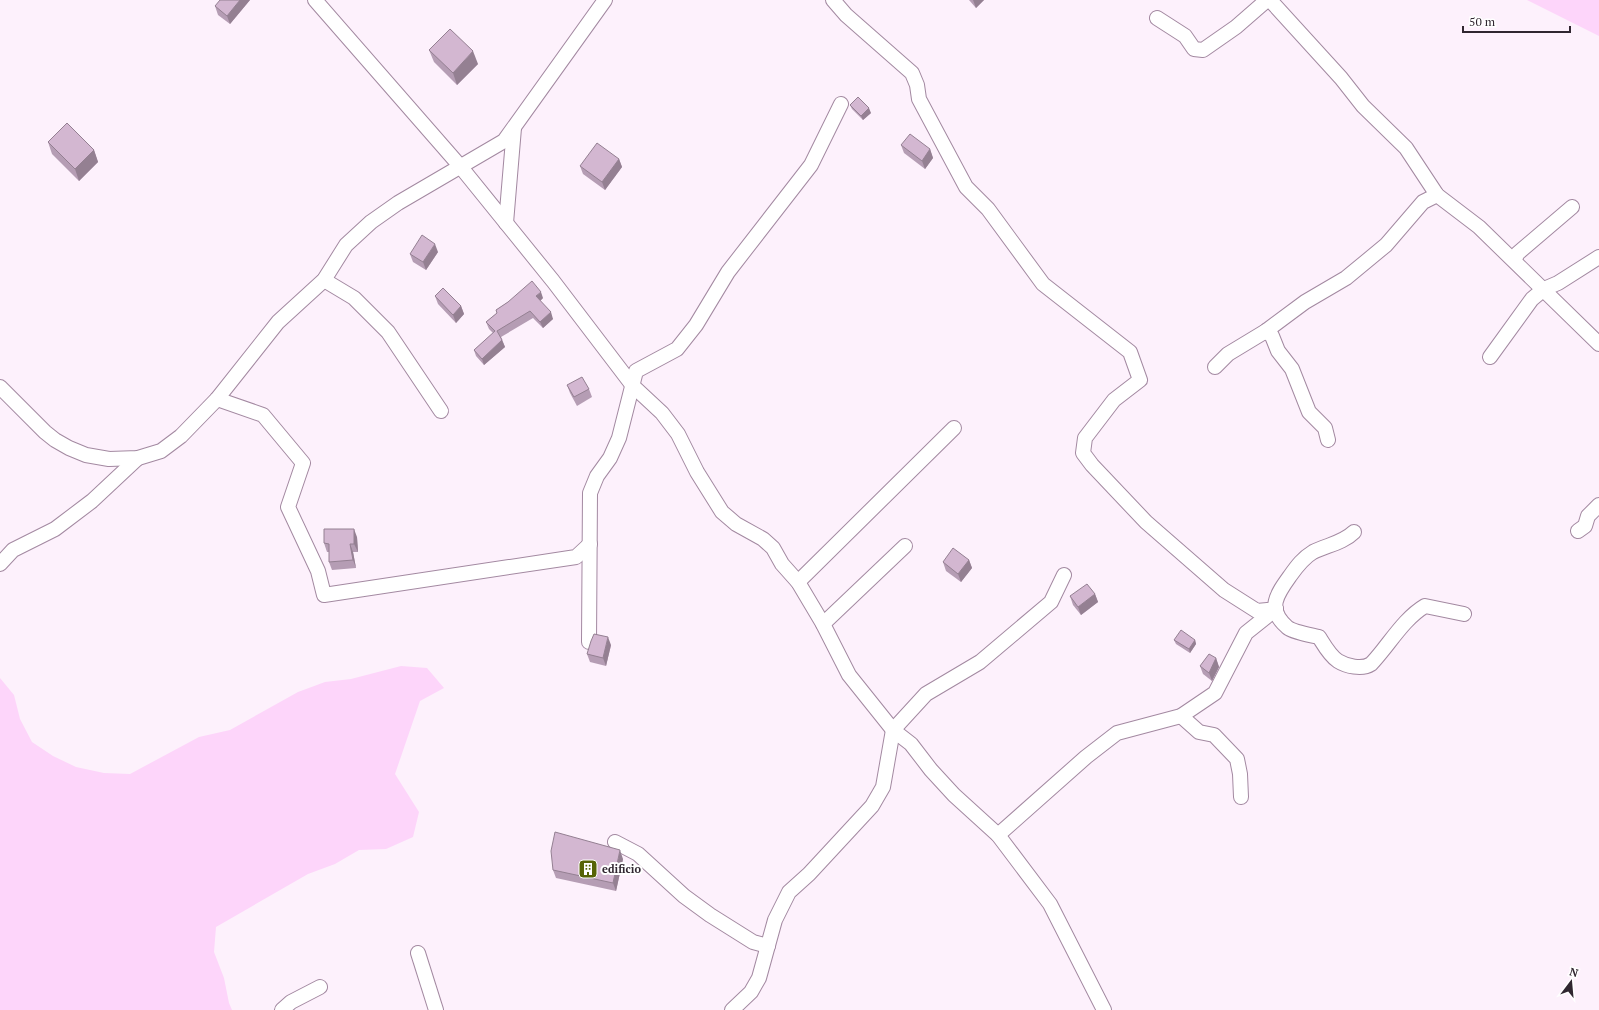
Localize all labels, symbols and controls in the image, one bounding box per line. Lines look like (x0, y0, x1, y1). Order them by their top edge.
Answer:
scale bar (1463, 8, 1570, 34)
text: 50 m (1469, 14, 1496, 29)
building icon: edificio (577, 858, 599, 880)
place label: edificio (602, 862, 641, 876)
north arrow (1551, 962, 1591, 1002)
text: N (1568, 965, 1580, 980)

